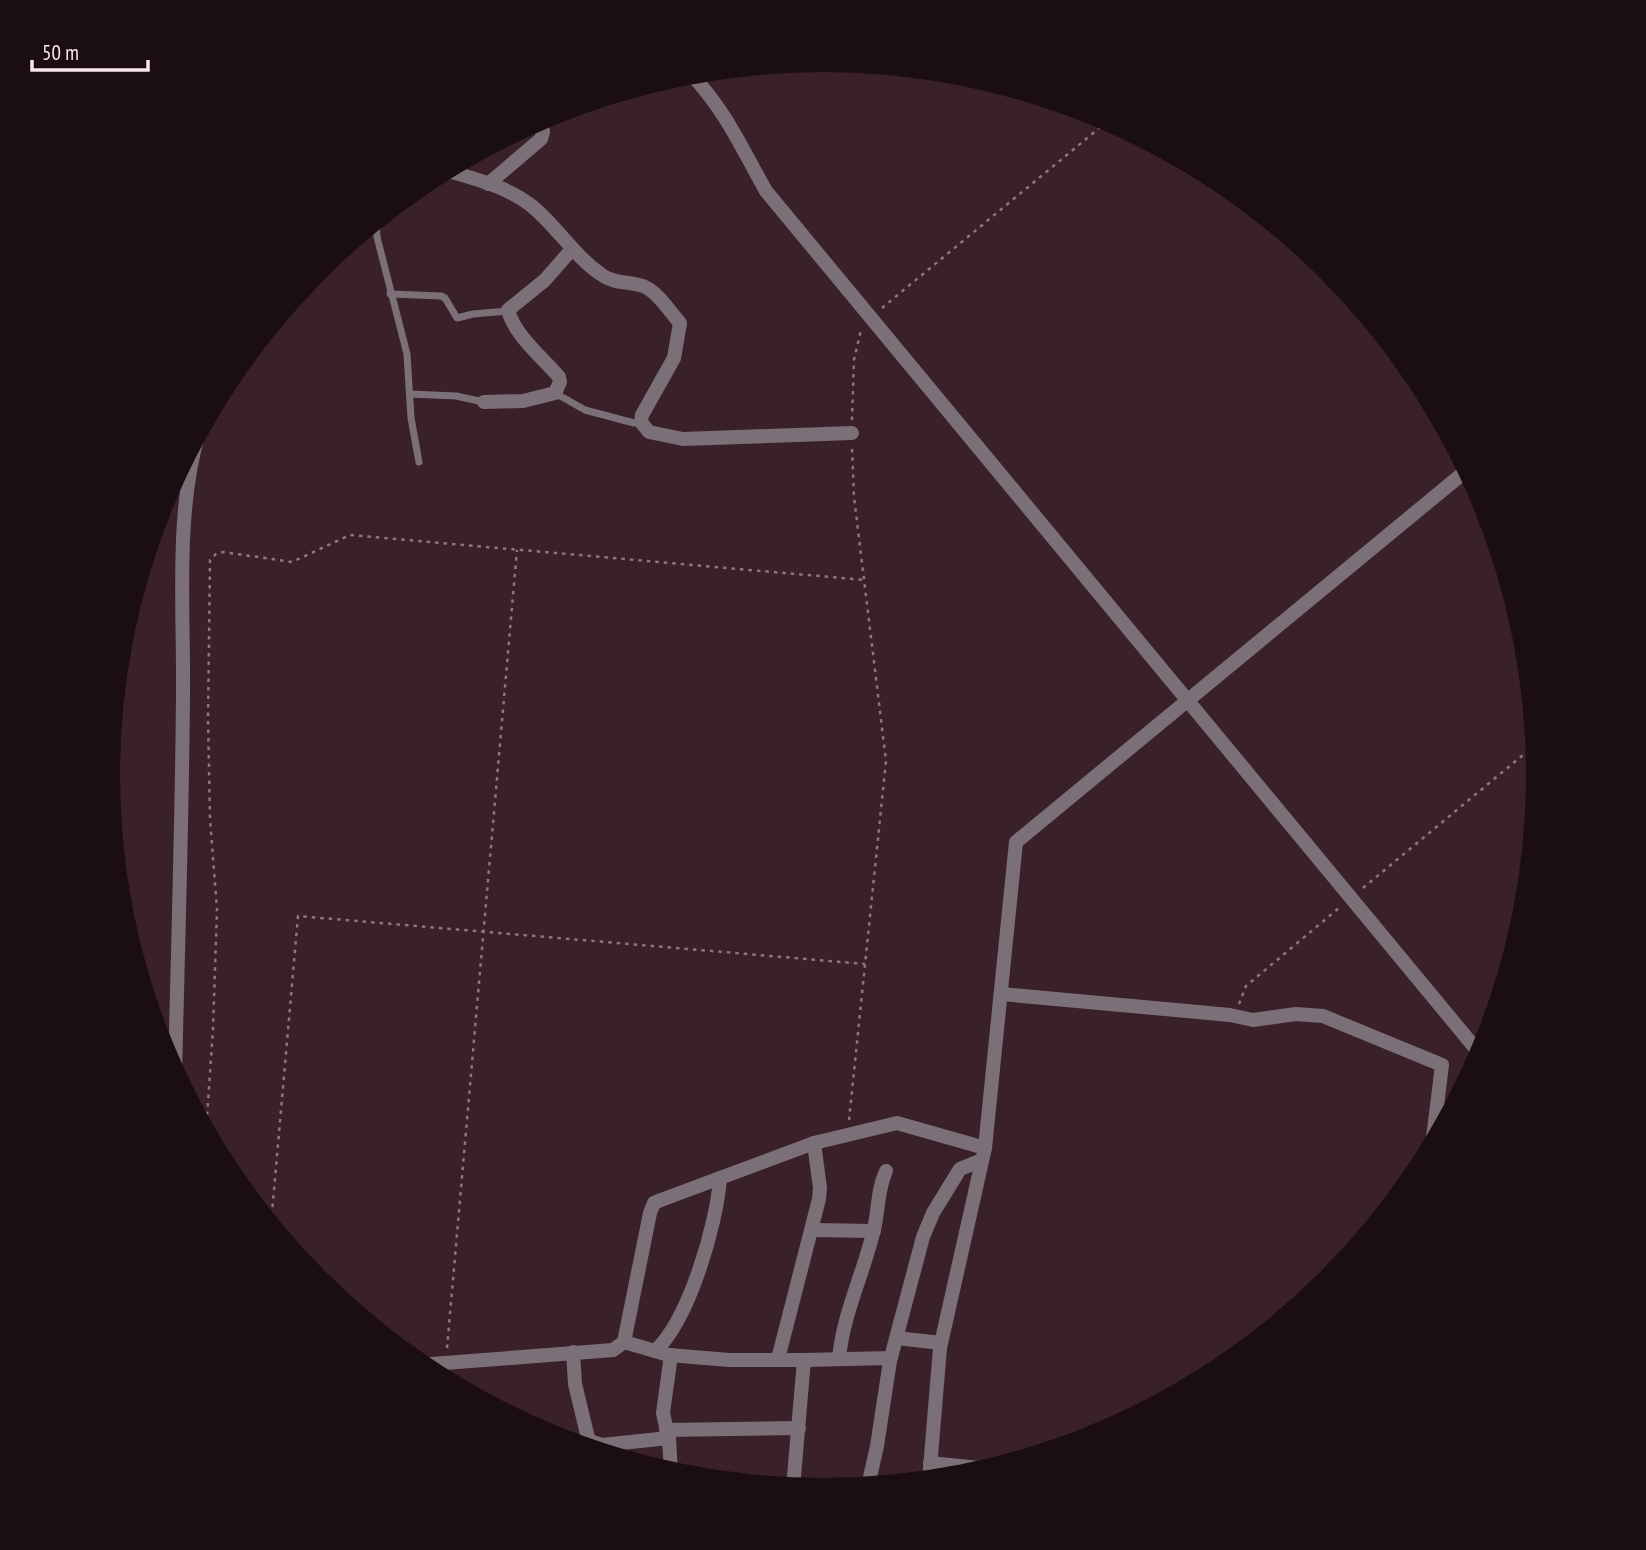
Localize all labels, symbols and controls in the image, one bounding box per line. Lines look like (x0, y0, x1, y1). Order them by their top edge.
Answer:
scale bar (32, 28, 147, 72)
text: 50 m (42, 39, 79, 66)

